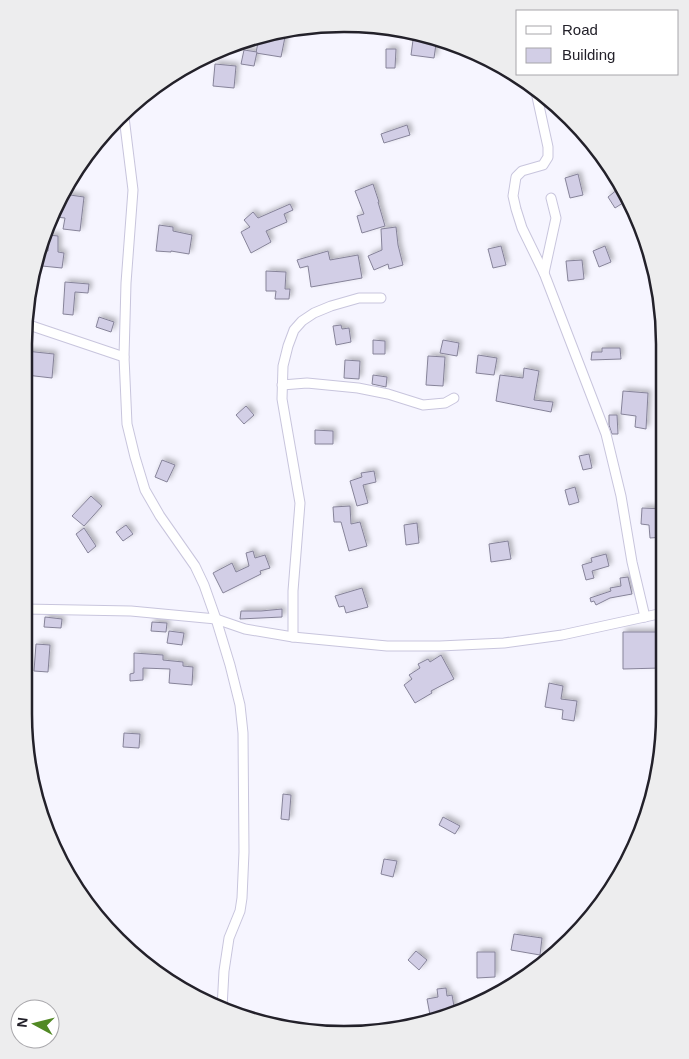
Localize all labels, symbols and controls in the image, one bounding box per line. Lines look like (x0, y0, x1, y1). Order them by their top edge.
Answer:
legend (516, 10, 679, 75)
text: Road (562, 21, 598, 38)
text: Building (562, 46, 615, 63)
north arrow (10, 999, 60, 1049)
text: N (14, 1016, 31, 1028)

